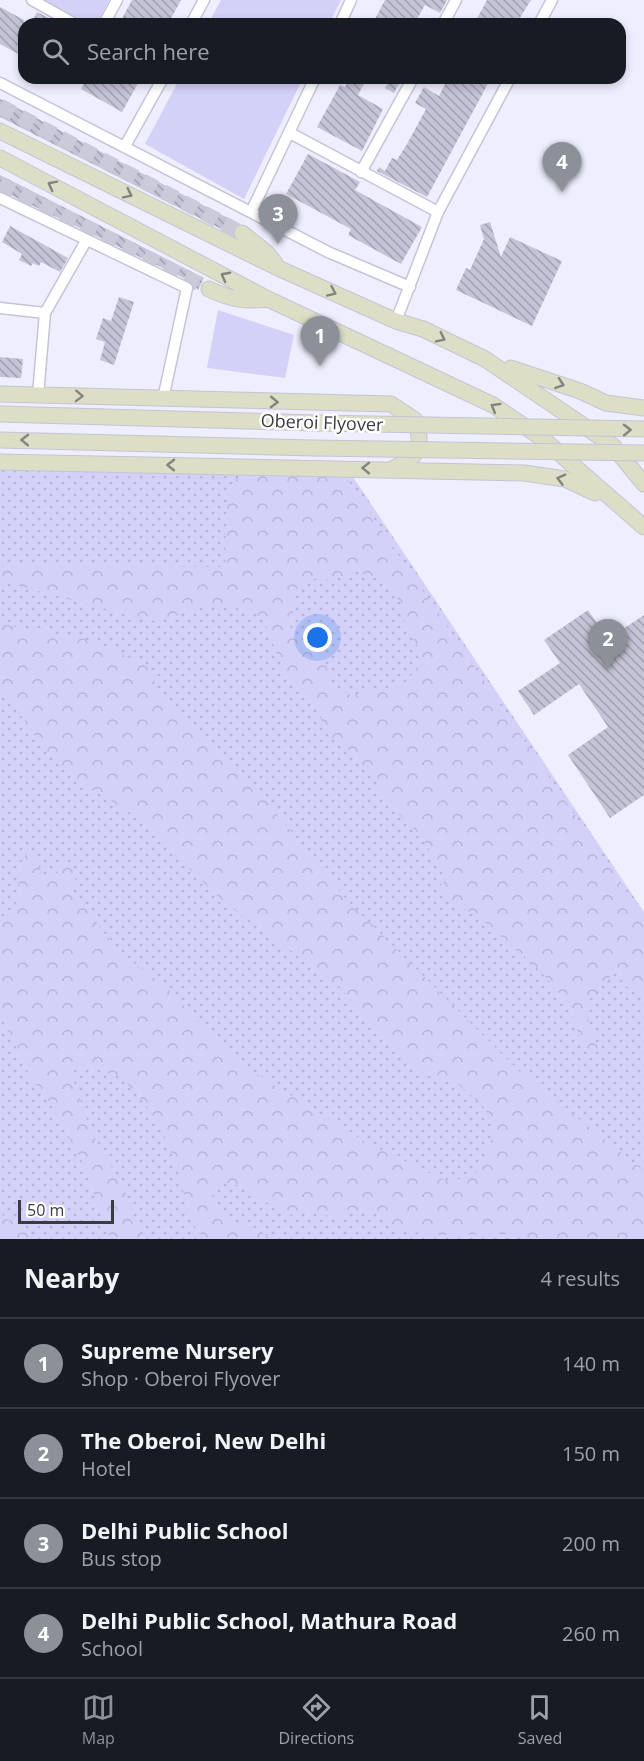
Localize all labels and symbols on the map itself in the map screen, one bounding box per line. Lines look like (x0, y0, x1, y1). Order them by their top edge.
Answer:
pin: 4 (542, 142, 582, 192)
one-way arrow (48, 181, 59, 192)
one-way arrow (121, 187, 132, 199)
pin: 3 (258, 194, 298, 244)
one-way arrow (221, 272, 231, 283)
one-way arrow (325, 285, 336, 297)
pin: 1 (300, 316, 340, 366)
one-way arrow (435, 330, 446, 342)
one-way arrow (554, 377, 565, 390)
one-way arrow (75, 390, 84, 403)
one-way arrow (270, 396, 279, 408)
one-way arrow (491, 402, 501, 414)
street label: Oberoi Flyover (260, 408, 384, 436)
one-way arrow (623, 424, 632, 436)
one-way arrow (20, 434, 29, 447)
one-way arrow (167, 459, 176, 471)
one-way arrow (362, 462, 371, 475)
one-way arrow (556, 473, 566, 486)
pin: 2 (588, 620, 628, 669)
your location (303, 623, 332, 652)
scale bar (18, 1197, 114, 1224)

